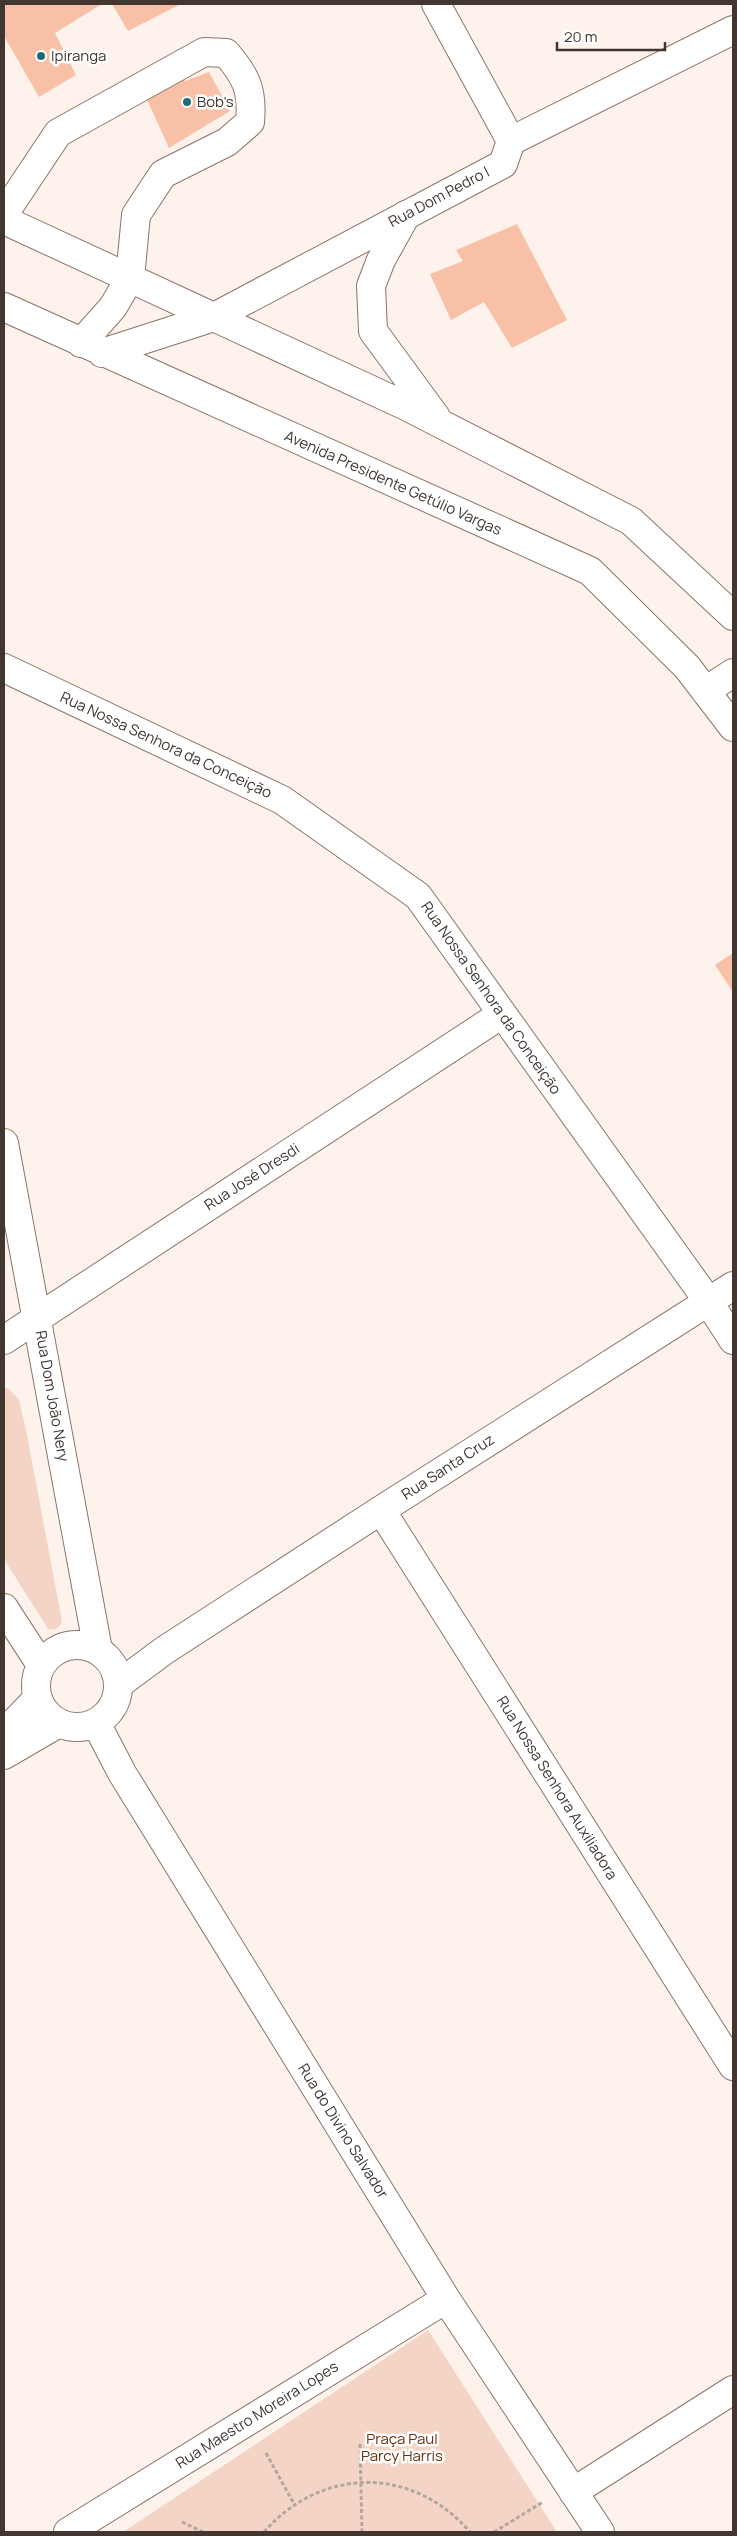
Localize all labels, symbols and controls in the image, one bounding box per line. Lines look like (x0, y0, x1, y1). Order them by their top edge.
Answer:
scale bar (557, 20, 664, 52)
text: 20 m (564, 26, 597, 47)
place label: Ipiranga (51, 45, 106, 66)
marker: Ipiranga (35, 50, 47, 62)
place label: Bob's (197, 91, 234, 112)
marker: Bob's (181, 96, 193, 108)
street label: Rua Dom Pedro I (385, 161, 493, 232)
street label: Avenida Presidente Getúlio Vargas (281, 425, 505, 540)
street label: Rua Nossa Senhora da Conceição (57, 686, 276, 803)
street label: Rua Nossa Senhora da Conceição (416, 897, 566, 1099)
street label: Rua José Dresdi (200, 1138, 303, 1215)
street label: Rua Dom João Nery (31, 1329, 74, 1463)
street label: Rua Santa Cruz (397, 1429, 498, 1504)
street label: Rua Nossa Senhora Auxiliadora (492, 1692, 623, 1884)
street label: Rua do Divino Salvador (293, 2059, 394, 2203)
street label: Rua Maestro Moreira Lopes (171, 2356, 342, 2473)
park label: Praça Paul Parcy Harris (361, 2428, 443, 2466)

